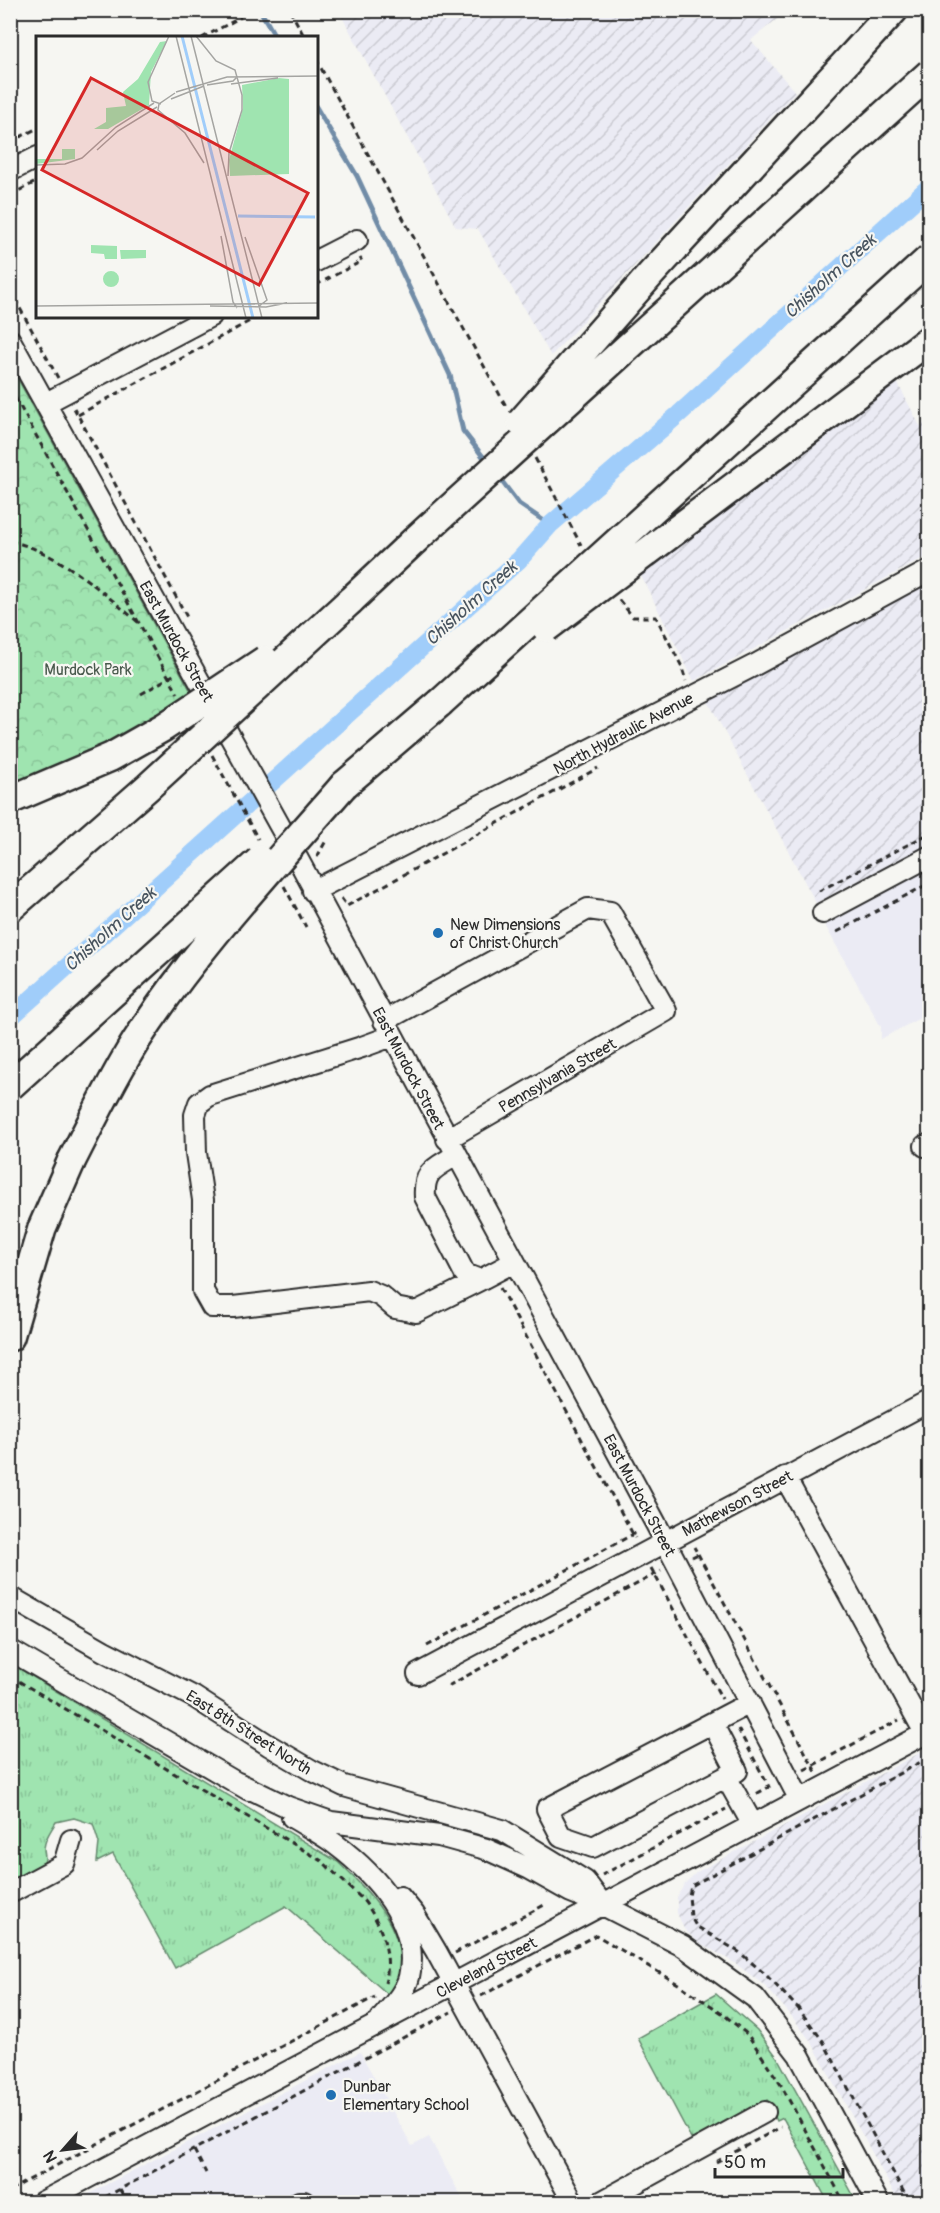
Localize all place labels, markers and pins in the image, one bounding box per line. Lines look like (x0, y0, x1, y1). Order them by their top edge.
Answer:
place label: New Dimensions of Christ Church (450, 915, 560, 953)
marker: New Dimensions of Christ Church (431, 926, 445, 940)
place label: Dunbar Elementary School (343, 2077, 469, 2115)
marker: Dunbar Elementary School (324, 2088, 338, 2102)

